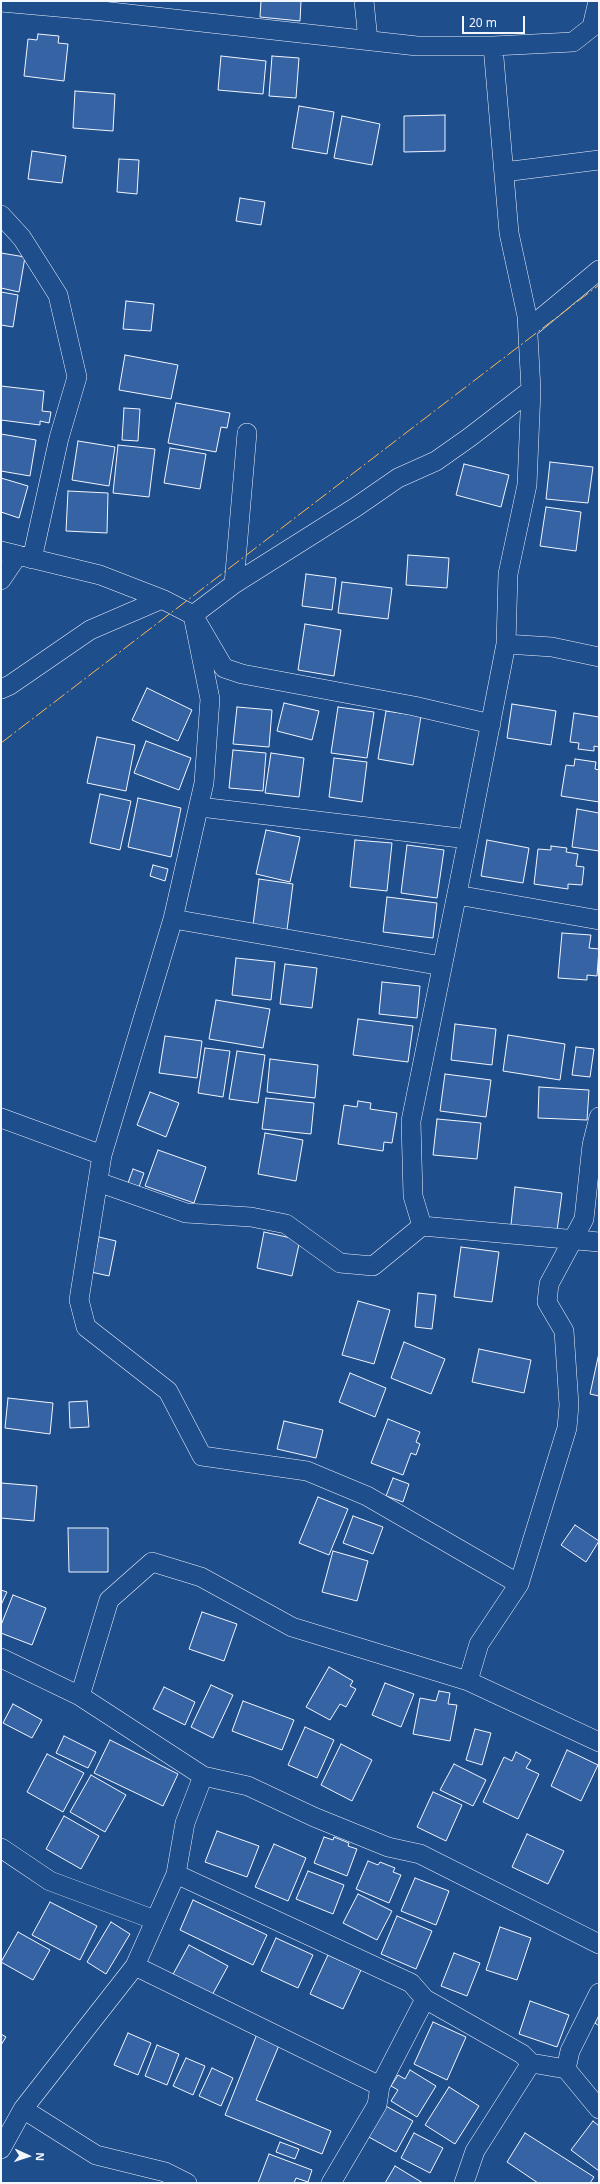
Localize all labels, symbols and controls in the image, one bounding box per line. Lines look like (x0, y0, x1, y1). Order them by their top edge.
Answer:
scale bar (464, 8, 527, 34)
text: 20 m (469, 14, 497, 31)
north arrow (8, 2136, 48, 2176)
text: N (33, 2152, 48, 2162)

